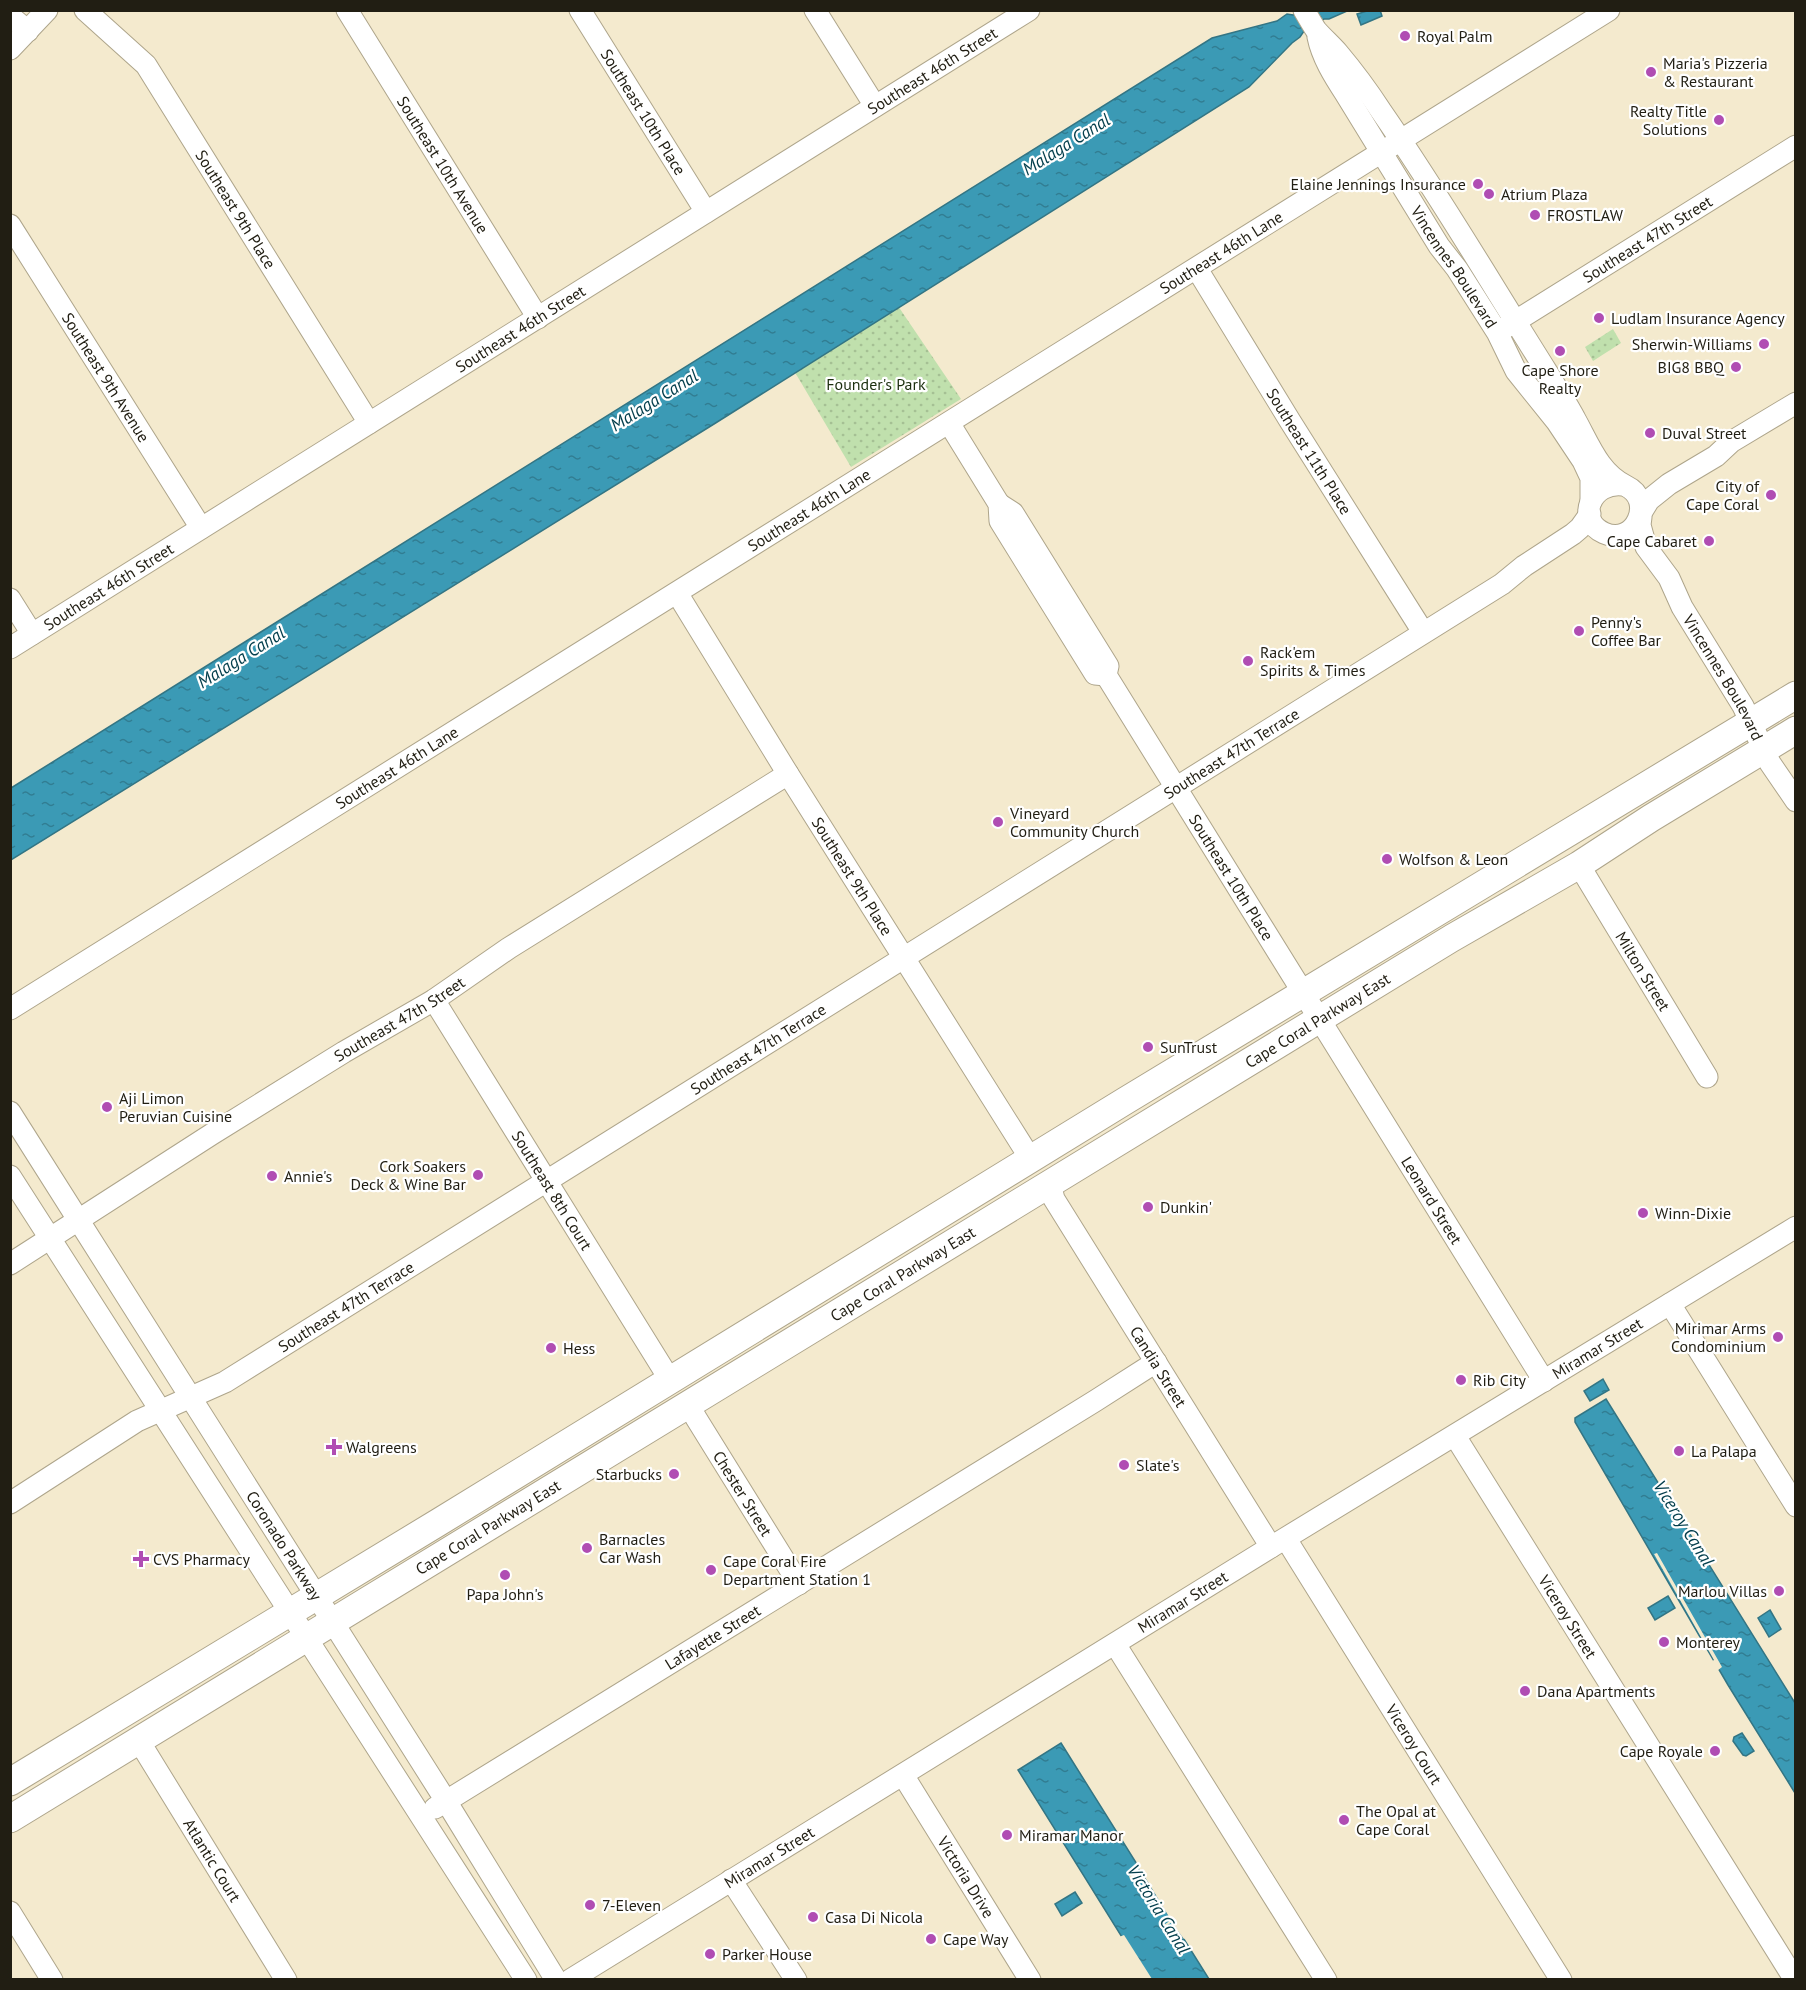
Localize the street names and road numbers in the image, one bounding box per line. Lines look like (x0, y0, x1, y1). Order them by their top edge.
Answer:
street label: Southeast 46th Street (864, 22, 1001, 119)
street label: Southeast 10th Place (597, 45, 690, 179)
street label: Southeast 10th Avenue (393, 92, 493, 237)
street label: Southeast 9th Place (191, 146, 280, 272)
street label: Southeast 47th Street (1579, 191, 1716, 287)
street label: Vincennes Boulevard (1406, 201, 1502, 332)
street label: Southeast 46th Lane (1156, 206, 1286, 298)
street label: Southeast 46th Street (452, 280, 589, 377)
street label: Southeast 9th Avenue (58, 309, 154, 446)
street label: Southeast 11th Place (1262, 384, 1356, 518)
street label: Southeast 46th Lane (744, 464, 874, 556)
street label: Southeast 46th Street (40, 538, 177, 635)
street label: Vincennes Boulevard (1678, 610, 1768, 744)
street label: Southeast 47th Terrace (1160, 703, 1303, 803)
street label: Southeast 46th Lane (332, 721, 462, 813)
street label: Southeast 10th Place (1185, 810, 1278, 944)
street label: Southeast 9th Place (808, 813, 897, 939)
street label: Milton Street (1611, 928, 1675, 1015)
street label: Cape Coral Parkway East (1241, 968, 1394, 1072)
street label: Southeast 47th Street (330, 972, 469, 1066)
street label: Southeast 47th Terrace (686, 999, 830, 1099)
street label: Southeast 8th Court (508, 1127, 597, 1254)
street label: Leonard Street (1397, 1152, 1467, 1248)
street label: Cape Coral Parkway East (826, 1221, 979, 1326)
street label: Southeast 47th Terrace (274, 1257, 417, 1356)
street label: Miramar Street (1549, 1313, 1646, 1383)
street label: Candia Street (1126, 1322, 1192, 1411)
street label: Chester Street (709, 1447, 777, 1540)
street label: Cape Coral Parkway East (412, 1475, 565, 1579)
street label: Coronado Parkway (242, 1487, 327, 1605)
street label: Miramar Street (1134, 1566, 1232, 1637)
street label: Viceroy Street (1534, 1570, 1602, 1662)
street label: Lafayette Street (661, 1600, 764, 1674)
street label: Viceroy Court (1381, 1700, 1447, 1789)
street label: Atlantic Court (179, 1815, 246, 1906)
street label: Miramar Street (720, 1821, 818, 1892)
street label: Victoria Drive (933, 1832, 999, 1922)

